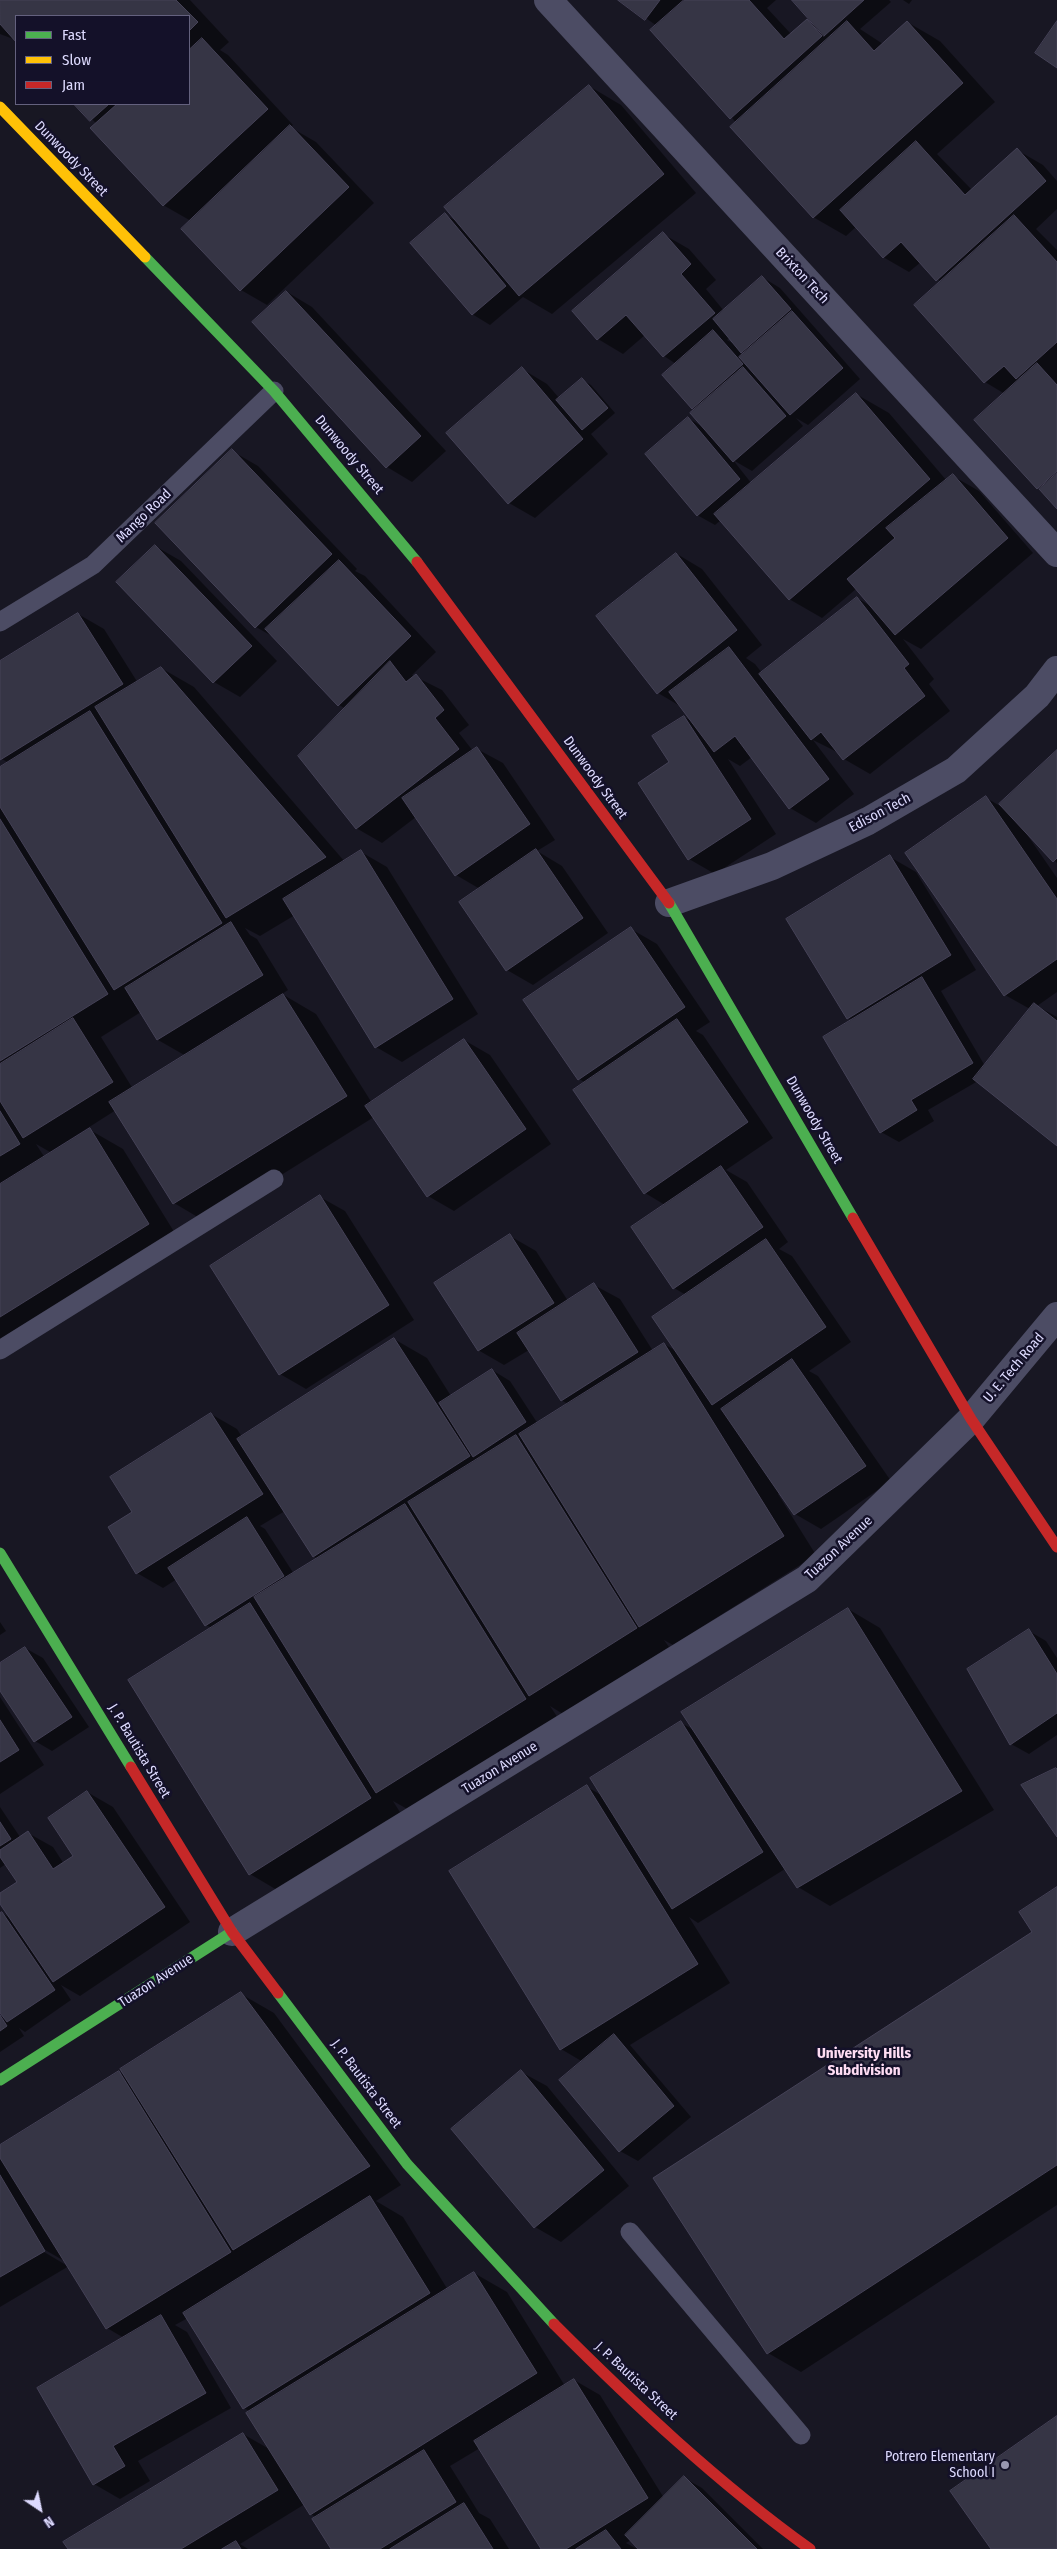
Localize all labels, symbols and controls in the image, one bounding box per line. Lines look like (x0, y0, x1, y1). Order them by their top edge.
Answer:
legend (15, 15, 190, 105)
text: Fast (62, 26, 86, 44)
text: Slow (62, 51, 91, 69)
text: Jam (62, 76, 85, 94)
street label: Dunwoody Street (31, 118, 111, 200)
street label: Brixton Tech (772, 244, 832, 308)
street label: Dunwoody Street (311, 412, 387, 498)
street label: Mango Road (113, 486, 175, 546)
street label: Dunwoody Street (559, 733, 631, 823)
street label: Edison Tech (846, 790, 914, 836)
street label: Dunwoody Street (782, 1073, 846, 1167)
street label: U. E. Tech Road (980, 1330, 1048, 1406)
street label: Tuazon Avenue (802, 1513, 876, 1583)
street label: J. P. Bautista Street (104, 1701, 174, 1801)
street label: Tuazon Avenue (459, 1738, 541, 1798)
street label: Tuazon Avenue (116, 1951, 196, 2011)
street label: J. P. Bautista Street (327, 2036, 405, 2132)
district label: University Hills Subdivision (817, 2045, 911, 2080)
street label: J. P. Bautista Street (591, 2338, 681, 2424)
place label: Potrero Elementary School I (885, 2449, 995, 2482)
marker: Potrero Elementary School I (999, 2459, 1011, 2471)
north arrow (15, 2484, 65, 2534)
text: N (40, 2512, 57, 2531)

